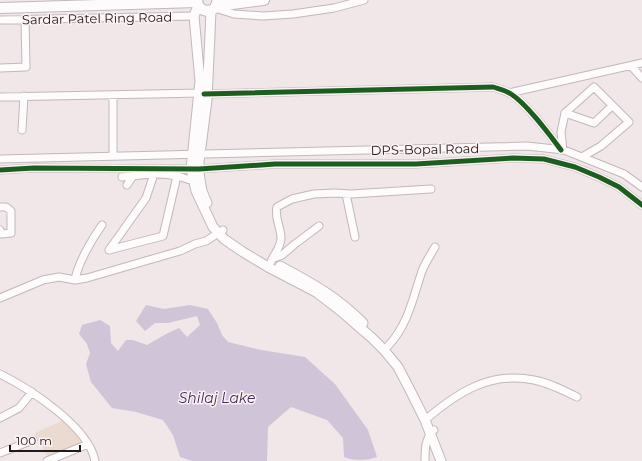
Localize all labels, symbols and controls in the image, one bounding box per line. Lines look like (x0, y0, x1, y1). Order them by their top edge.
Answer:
street label: Sardar Patel Ring Road (22, 9, 172, 27)
street label: DPS-Bopal Road (371, 140, 479, 158)
water label: Shilaj Lake (179, 389, 255, 407)
scale bar (10, 427, 80, 453)
text: 100 m (16, 433, 52, 448)

